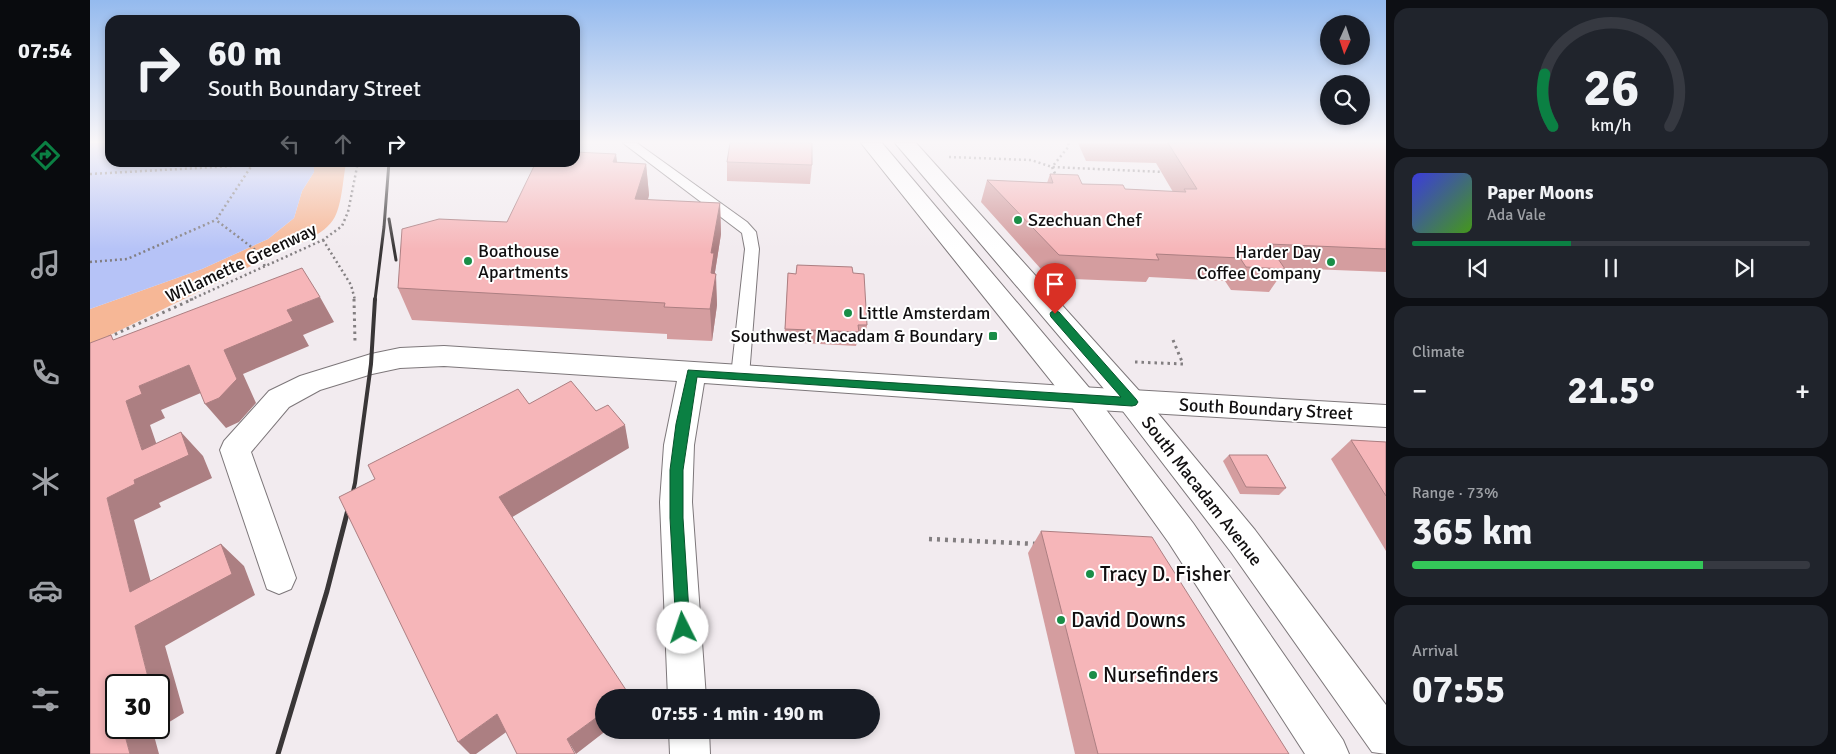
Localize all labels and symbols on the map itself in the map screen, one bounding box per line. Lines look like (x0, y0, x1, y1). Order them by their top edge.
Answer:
north arrow (1320, 15, 1370, 65)
place label: Szechuan Chef (1028, 209, 1142, 231)
marker: Szechuan Chef (1012, 214, 1024, 226)
street label: Willamette Greenway (162, 218, 321, 308)
place label: Boathouse Apartments (478, 240, 568, 283)
place label: Harder Day Coffee Company (1197, 241, 1322, 284)
marker: Boathouse Apartments (462, 255, 474, 267)
marker: Harder Day Coffee Company (1325, 256, 1337, 268)
pin (1034, 263, 1076, 314)
place label: Little Amsterdam (858, 302, 990, 324)
marker: Little Amsterdam (842, 307, 854, 319)
place label: Southwest Macadam & Boundary (731, 325, 984, 347)
marker: Southwest Macadam & Boundary (987, 330, 999, 342)
street label: South Boundary Street (1178, 393, 1354, 425)
street label: South Macadam Avenue (1137, 412, 1267, 570)
place label: Tracy D. Fisher (1100, 561, 1231, 587)
marker: Tracy D. Fisher (1084, 568, 1096, 580)
position arrow (656, 601, 708, 653)
place label: David Downs (1071, 607, 1186, 633)
marker: David Downs (1055, 614, 1067, 626)
place label: Nursefinders (1103, 662, 1218, 688)
marker: Nursefinders (1087, 669, 1099, 681)
speed limit sign: 30 (105, 674, 170, 739)

